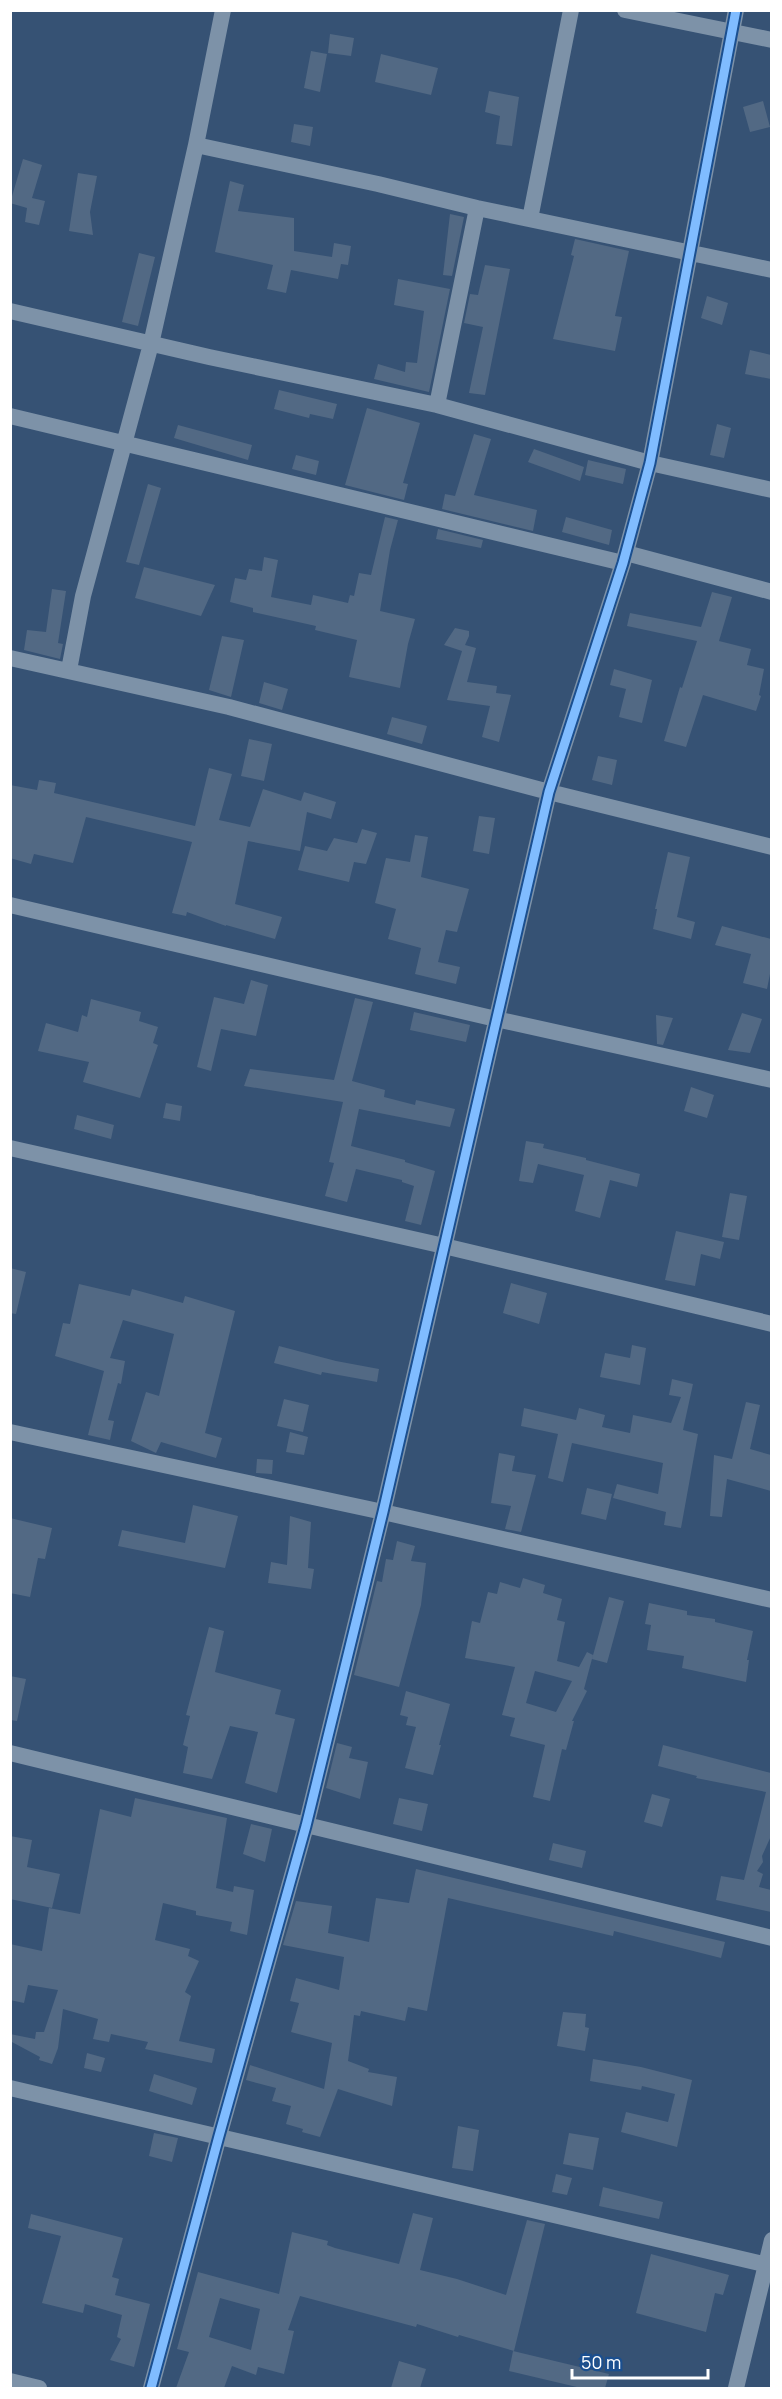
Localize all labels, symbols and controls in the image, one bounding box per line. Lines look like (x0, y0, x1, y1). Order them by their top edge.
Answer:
scale bar (572, 2342, 708, 2380)
text: 50 m (581, 2350, 621, 2374)

